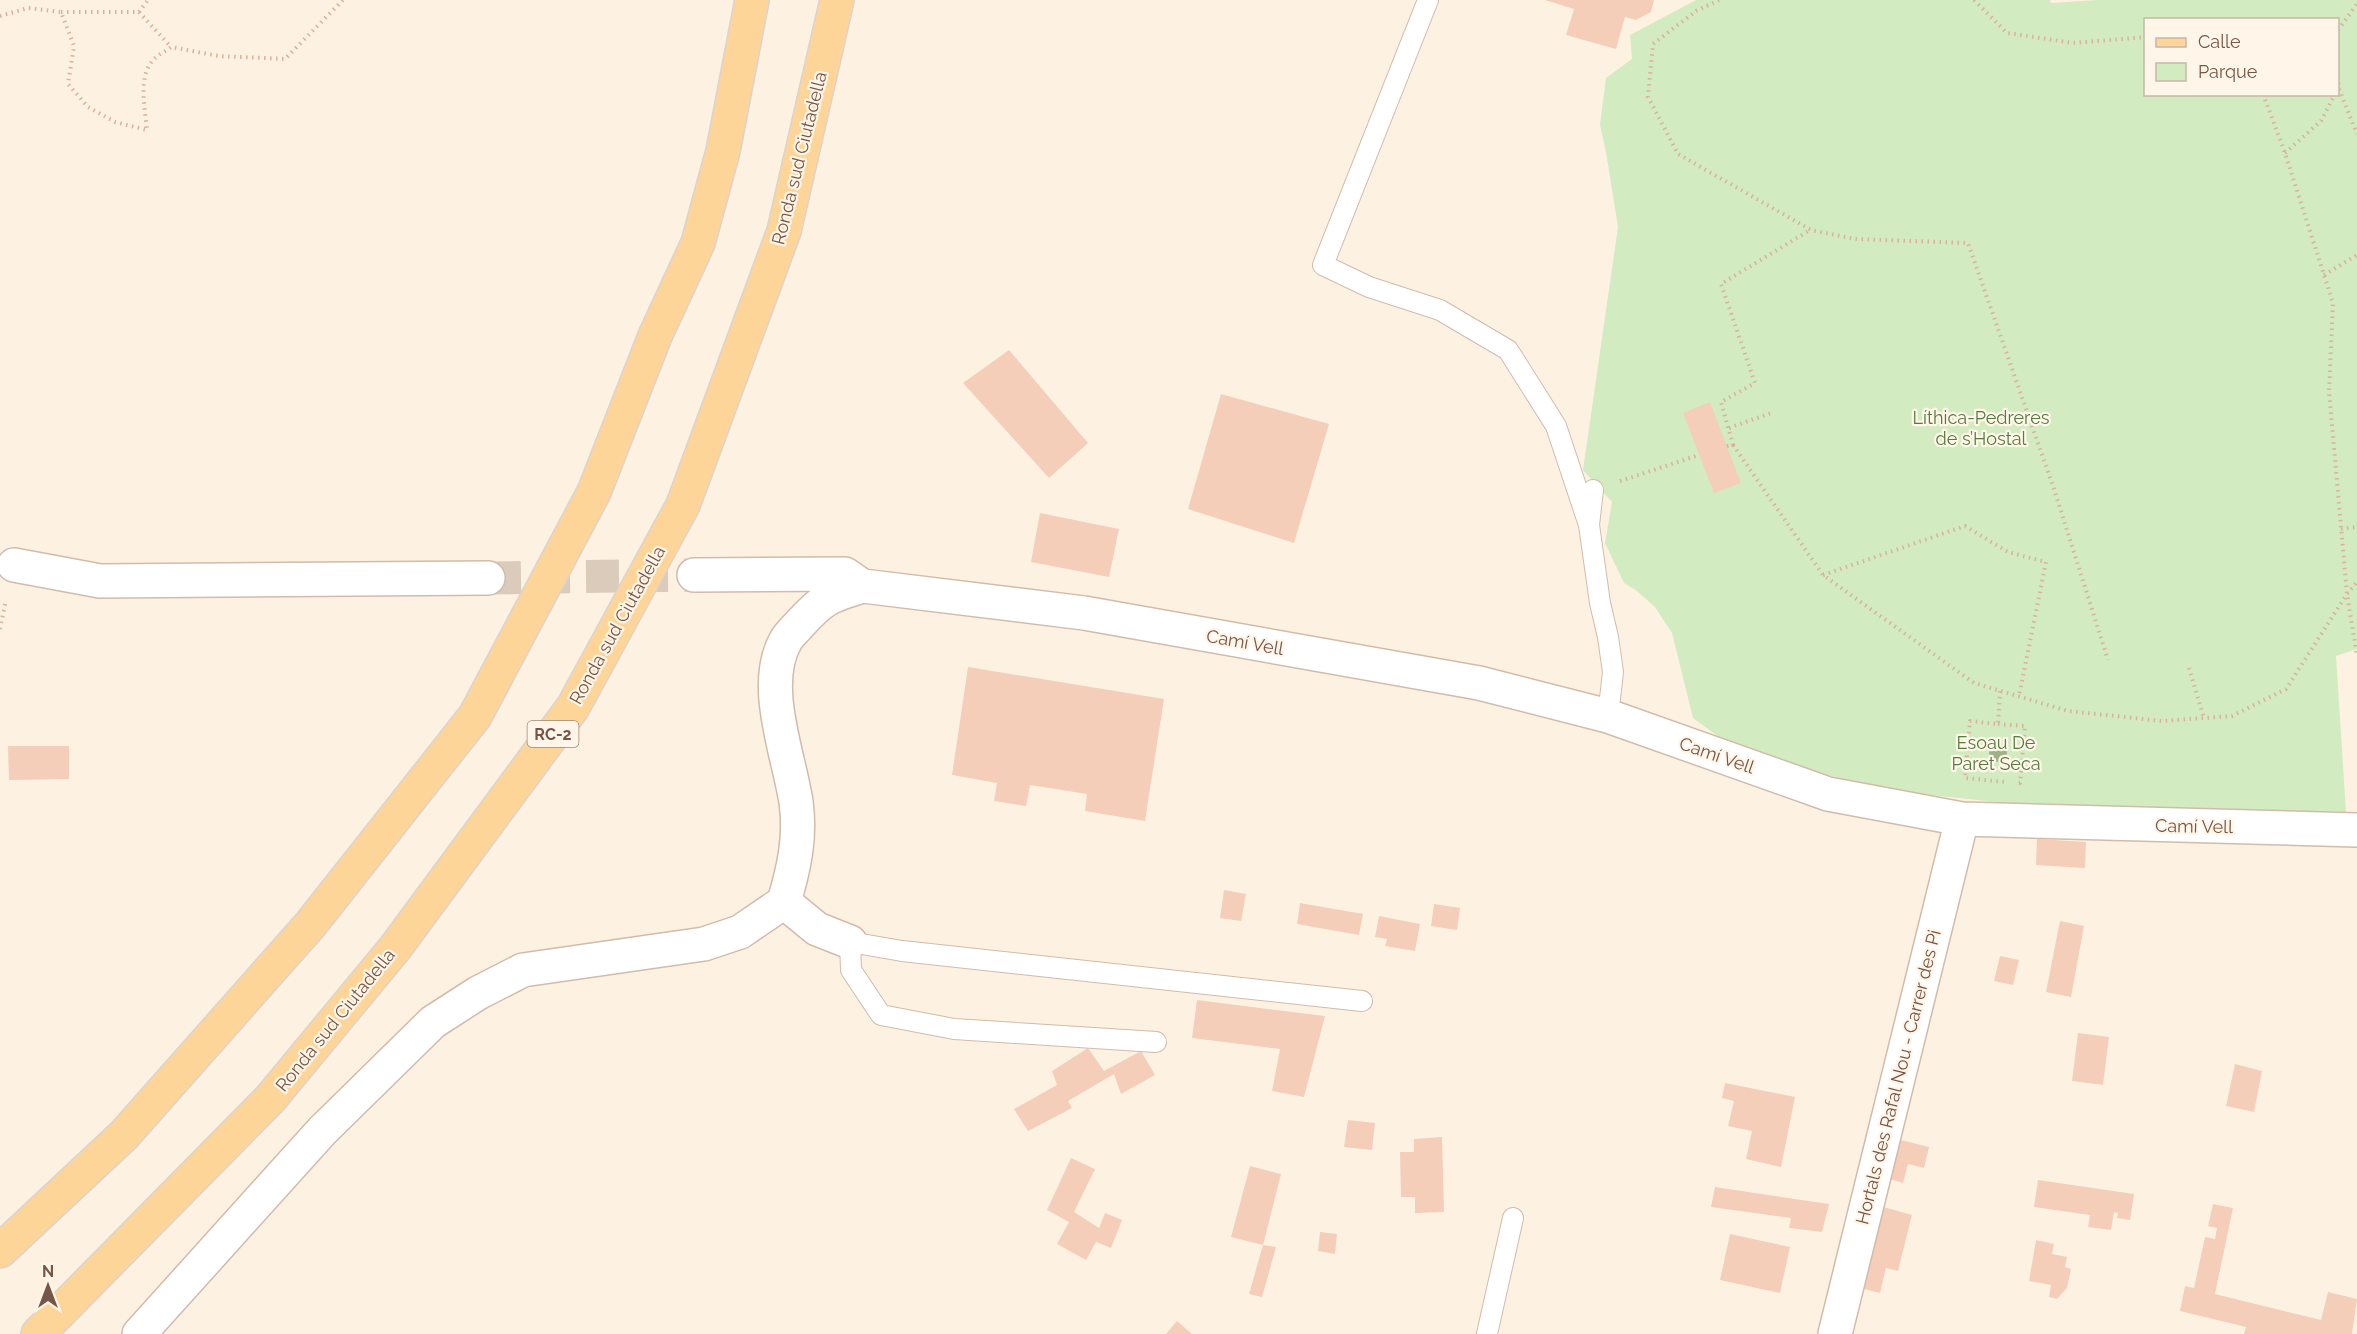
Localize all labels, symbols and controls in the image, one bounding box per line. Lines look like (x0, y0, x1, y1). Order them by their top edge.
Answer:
legend (2144, 18, 2339, 96)
text: Calle (2198, 31, 2241, 52)
text: Parque (2198, 61, 2258, 82)
street label: Ronda sud Ciutadella (767, 69, 831, 247)
park label: Líthica-Pedreres de s’Hostal (1913, 407, 2050, 449)
street label: Ronda sud Ciutadella (565, 542, 669, 708)
street label: Camí Vell (1205, 625, 1285, 659)
road number: RC-2 (528, 721, 578, 747)
street label: Camí Vell (1677, 732, 1757, 778)
park label: Esoau De Paret Seca (1951, 732, 2041, 774)
street label: Camí Vell (2155, 815, 2233, 837)
street label: Hortals des Rafal Nou - Carrer des Pi (1851, 928, 1945, 1226)
street label: Ronda sud Ciutadella (271, 944, 399, 1096)
north arrow (18, 1256, 78, 1316)
text: N (42, 1262, 54, 1281)

